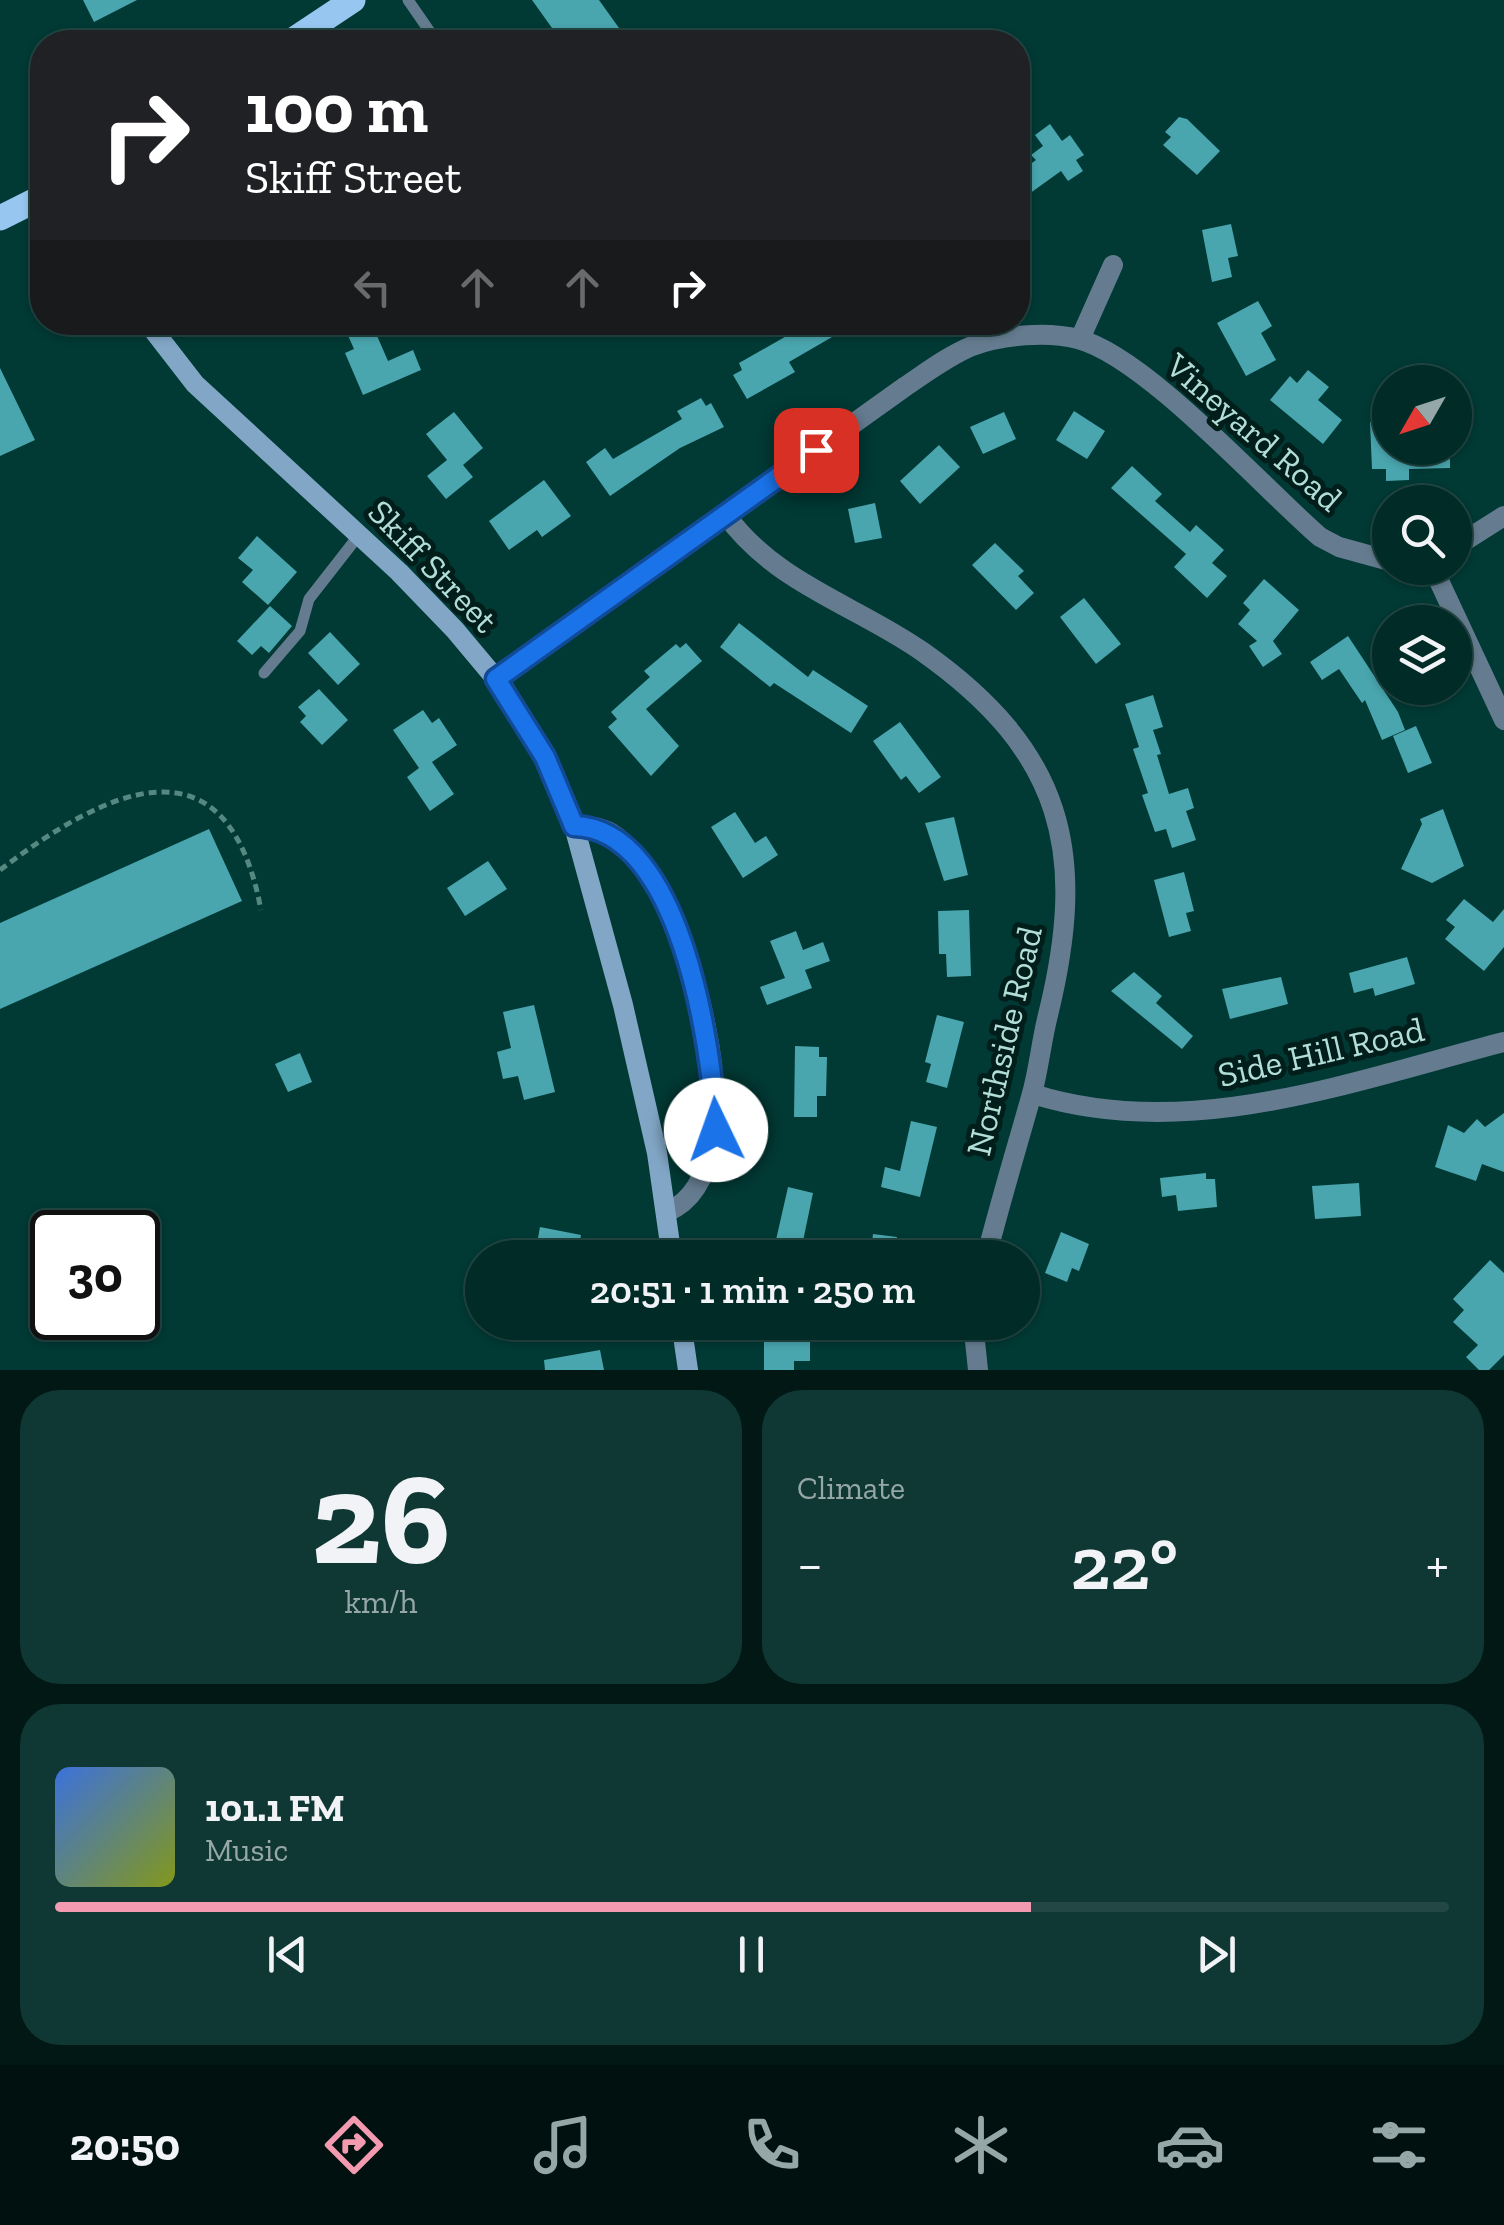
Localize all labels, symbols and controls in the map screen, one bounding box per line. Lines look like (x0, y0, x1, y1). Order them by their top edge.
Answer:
text: 100 m (245, 66, 428, 150)
icon: right (80, 70, 210, 200)
text: Skiff Street (245, 151, 461, 205)
icon: left (345, 260, 400, 315)
icon: ahead (450, 260, 505, 315)
icon: ahead (555, 260, 610, 315)
icon: right (660, 260, 715, 315)
street label: Vineyard Road (1157, 343, 1351, 520)
north arrow (1372, 365, 1472, 465)
map controls (1372, 365, 1472, 705)
pin (774, 408, 859, 493)
icon: arrive (789, 423, 844, 478)
button: search (1372, 485, 1472, 585)
street label: Skiff Street (359, 491, 507, 641)
button: layers (1372, 605, 1472, 705)
street label: Northside Road (957, 922, 1051, 1160)
street label: Side Hill Road (1214, 1008, 1428, 1096)
position arrow (664, 1078, 768, 1182)
speed limit sign: 30 (30, 1210, 160, 1340)
text: 20:51 · 1 min · 250 m (590, 1267, 915, 1313)
text: 26 (311, 1440, 451, 1596)
text: Climate (797, 1469, 905, 1507)
text: 22° (1071, 1518, 1178, 1608)
text: − (797, 1531, 823, 1597)
text: + (1426, 1531, 1449, 1597)
text: km/h (344, 1583, 418, 1621)
text: 101.1 FM (205, 1785, 344, 1831)
text: Music (205, 1831, 288, 1869)
icon: previous (260, 1927, 315, 1982)
icon: pause (724, 1927, 779, 1982)
icon: next (1189, 1927, 1244, 1982)
icon: directions (319, 2110, 389, 2180)
icon: music (528, 2110, 598, 2180)
icon: phone (737, 2110, 807, 2180)
icon: climate (946, 2110, 1016, 2180)
icon: car (1155, 2110, 1225, 2180)
icon: filters (1364, 2110, 1434, 2180)
text: 20:50 (70, 2118, 180, 2172)

